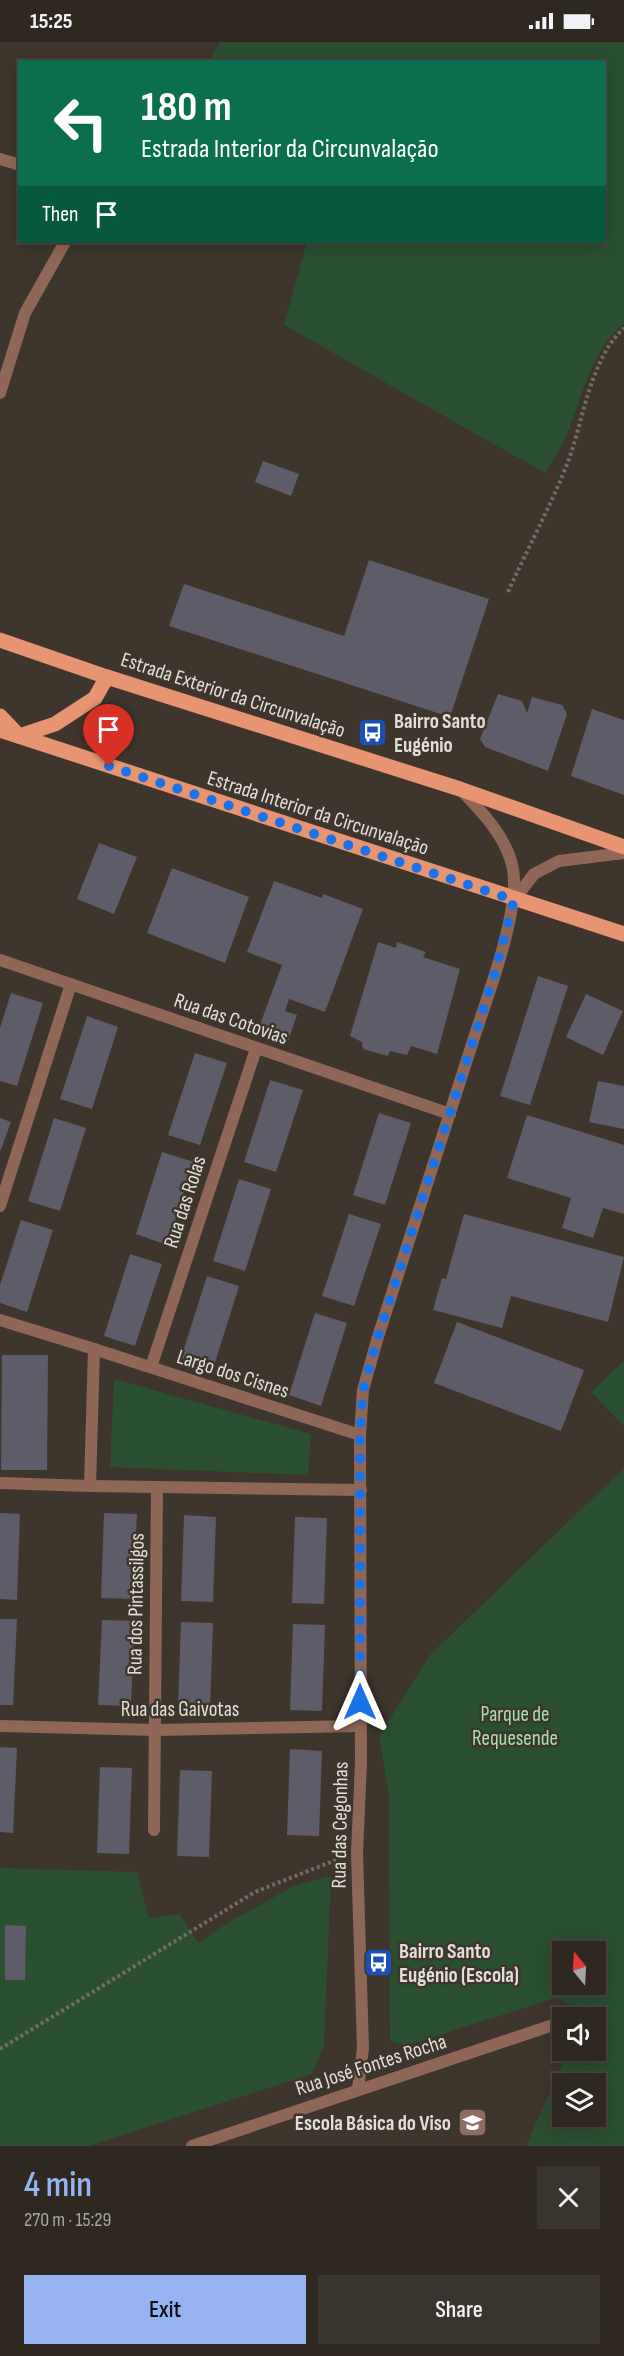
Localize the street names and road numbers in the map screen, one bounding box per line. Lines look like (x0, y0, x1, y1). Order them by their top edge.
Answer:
street label: Estrada Exterior da Circunvalação (118, 647, 348, 743)
street label: Estrada Interior da Circunvalação (204, 765, 432, 861)
street label: Rua das Cotovias (171, 988, 291, 1050)
street label: Rua das Rolas (158, 1153, 212, 1251)
street label: Largo dos Cisnes (174, 1344, 292, 1404)
street label: Rua dos Pintassilgos (122, 1533, 150, 1675)
street label: Rua das Gaivotas (121, 1697, 239, 1722)
street label: Rua das Cegonhas (326, 1761, 354, 1889)
street label: Rua José Fontes Rocha (292, 2029, 450, 2101)

